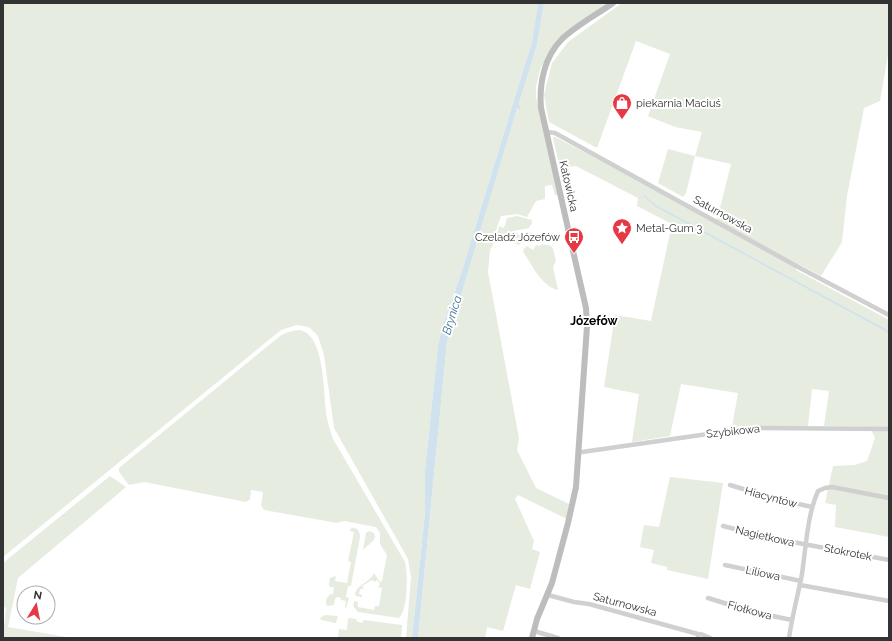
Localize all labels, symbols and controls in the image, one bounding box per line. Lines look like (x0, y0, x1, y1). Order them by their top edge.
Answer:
shop icon: piekarnia Maciuś (611, 92, 633, 120)
place label: piekarnia Maciuś (636, 97, 721, 110)
street label: Katowicka (556, 159, 581, 213)
street label: Saturnowska (691, 193, 755, 236)
place icon: Metal-Gum 3 (611, 217, 633, 245)
place label: Metal-Gum 3 (636, 222, 702, 235)
bus stop icon: Czeladź Józefów (563, 226, 585, 254)
place label: Czeladź Józefów (475, 231, 560, 244)
water label: Brynica (439, 294, 465, 336)
district label: Józefów (570, 314, 619, 328)
street label: Szybikowa (706, 422, 761, 441)
street label: Hiacyntów (743, 484, 799, 511)
street label: Nagietkowa (734, 523, 796, 550)
street label: Stokrotek (823, 541, 873, 564)
street label: Liliowa (744, 563, 782, 584)
north arrow (16, 585, 56, 625)
text: N (32, 589, 43, 603)
street label: Saturnowska (592, 590, 658, 619)
street label: Fiołkowa (726, 598, 773, 623)

